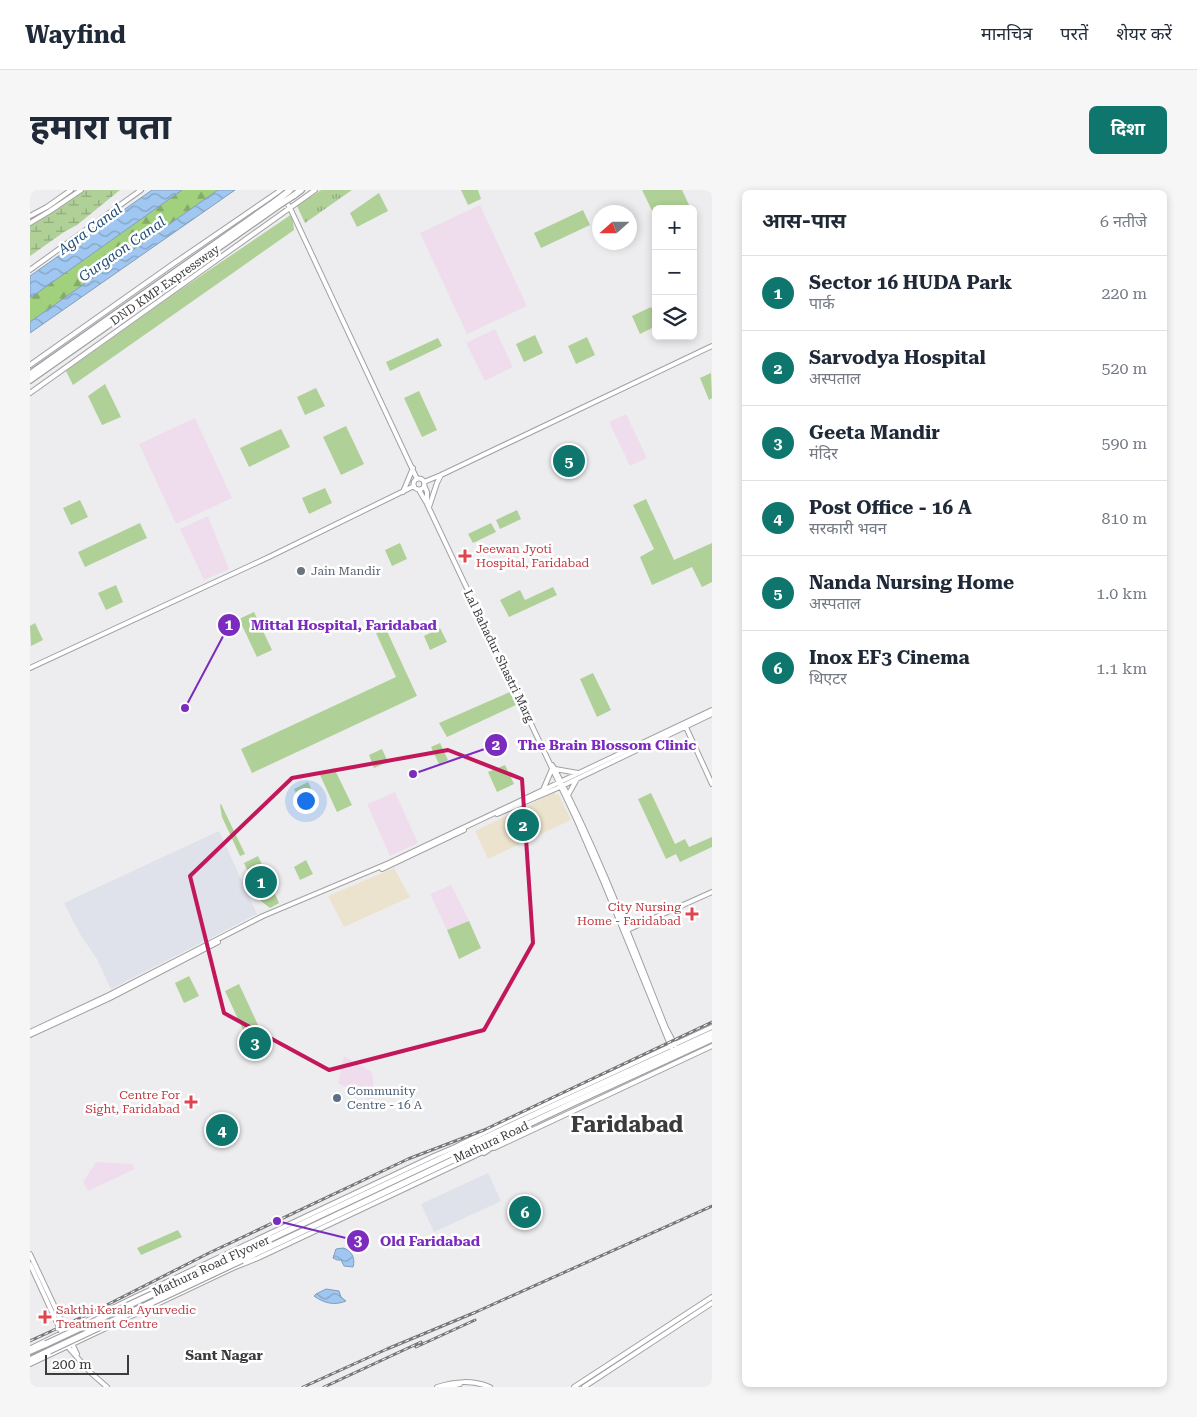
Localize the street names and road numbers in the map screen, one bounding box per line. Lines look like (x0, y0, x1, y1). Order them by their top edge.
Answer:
street label: DND KMP Expressway (108, 241, 223, 328)
street label: Lal Bahadur Shastri Marg (461, 587, 537, 725)
street label: Mathura Road (451, 1118, 531, 1165)
street label: Mathura Road Flyover (150, 1233, 272, 1299)

